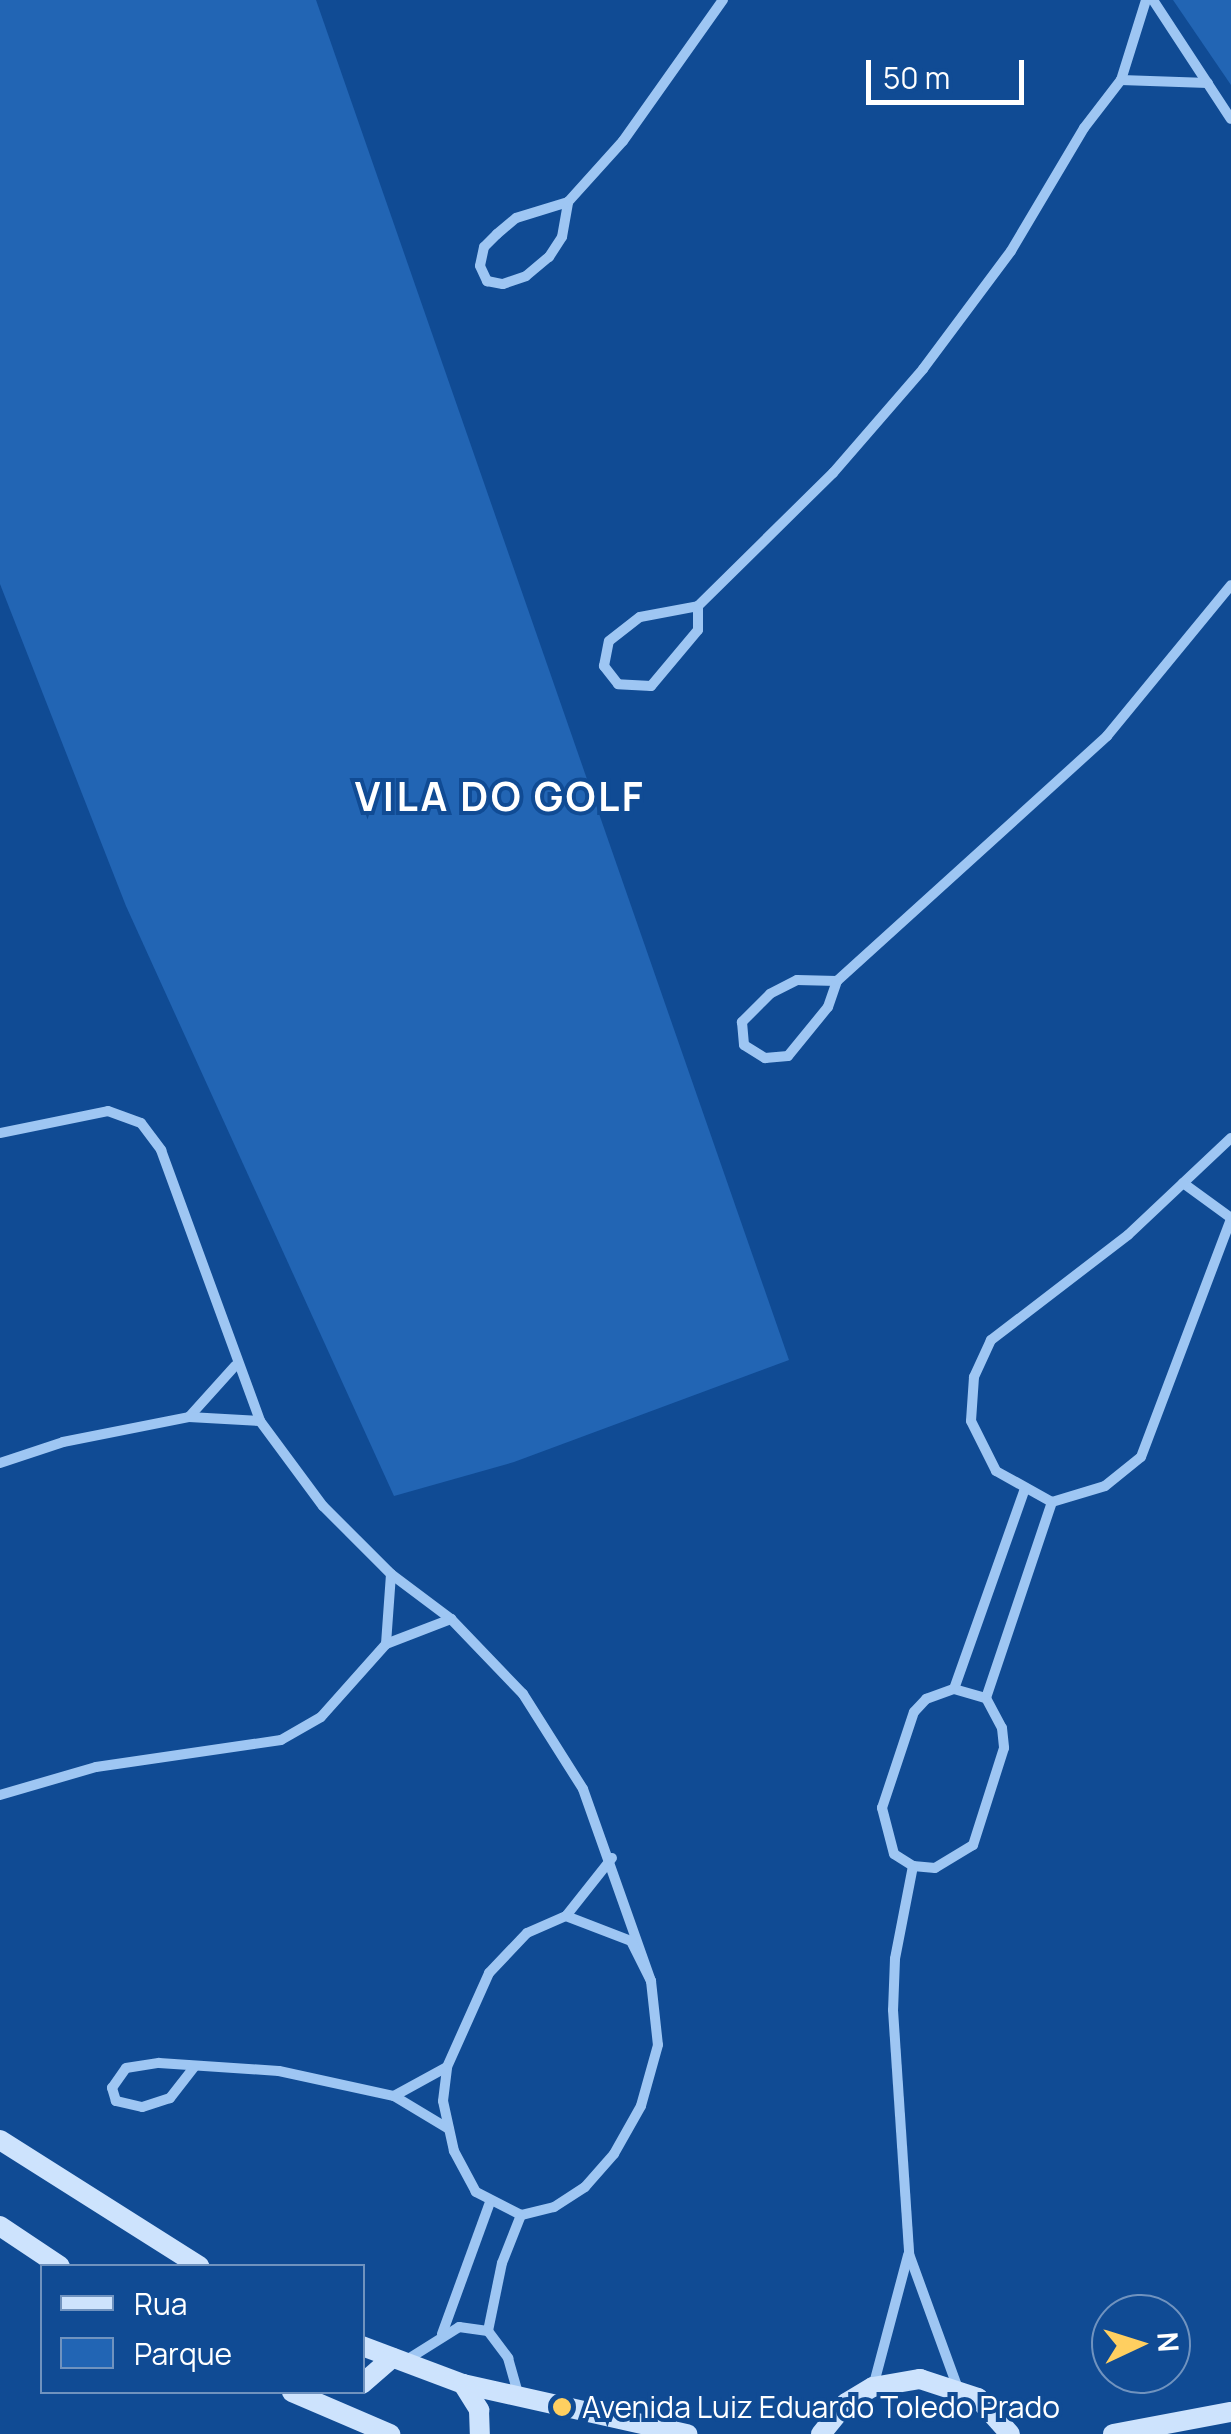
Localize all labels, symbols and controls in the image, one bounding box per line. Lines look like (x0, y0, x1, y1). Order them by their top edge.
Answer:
scale bar (871, 40, 1028, 102)
text: 50 m (883, 57, 950, 98)
district label: VILA DO GOLF (355, 772, 645, 820)
legend (40, 2264, 365, 2394)
text: Rua (134, 2283, 187, 2324)
north arrow (1091, 2294, 1191, 2394)
text: N (1149, 2331, 1189, 2353)
text: Parque (134, 2333, 232, 2374)
place label: Avenida Luiz Eduardo Toledo Prado (582, 2389, 1060, 2425)
marker: Avenida Luiz Eduardo Toledo Prado (551, 2396, 573, 2418)

